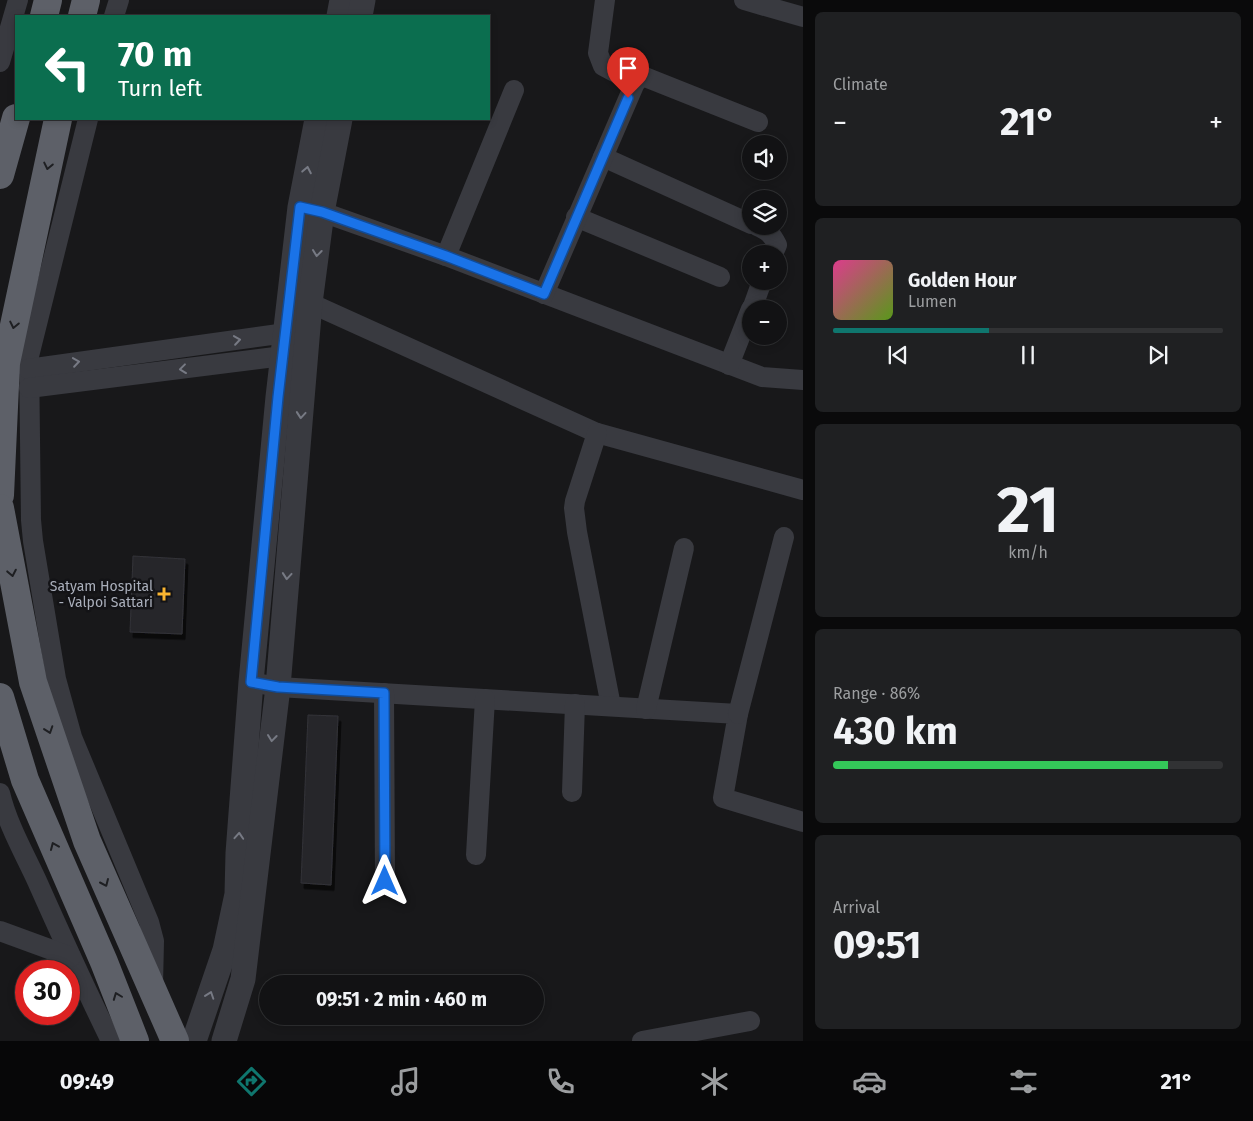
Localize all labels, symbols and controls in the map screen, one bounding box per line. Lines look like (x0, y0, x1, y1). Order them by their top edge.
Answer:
text: 70 m (118, 33, 192, 75)
icon: left (35, 35, 100, 100)
pin (607, 47, 649, 98)
icon: arrive (614, 54, 642, 82)
text: Turn left (118, 75, 202, 102)
text: Climate (833, 75, 888, 94)
text: 21° (1000, 99, 1056, 145)
text: − (833, 106, 847, 139)
text: + (1209, 106, 1223, 139)
map controls (742, 135, 787, 345)
button: sound (742, 135, 787, 180)
one-way arrow (43, 162, 54, 171)
one-way arrow (302, 166, 312, 174)
button: layers (742, 190, 787, 235)
button: + (742, 245, 787, 290)
one-way arrow (312, 249, 323, 257)
text: Golden Hour (908, 269, 1017, 292)
text: Lumen (908, 292, 957, 311)
button: − (742, 300, 787, 345)
one-way arrow (9, 321, 20, 330)
one-way arrow (233, 335, 242, 345)
icon: previous (884, 341, 912, 369)
icon: pause (1014, 341, 1042, 369)
icon: next (1144, 341, 1172, 369)
one-way arrow (73, 357, 81, 368)
one-way arrow (178, 363, 186, 374)
one-way arrow (295, 411, 306, 419)
text: 21 (997, 471, 1059, 549)
text: km/h (1008, 543, 1048, 562)
one-way arrow (7, 568, 17, 577)
one-way arrow (282, 573, 293, 581)
place label: Satyam Hospital - Valpoi Sattari (50, 578, 153, 611)
marker: Satyam Hospital - Valpoi Sattari (157, 587, 171, 601)
text: Range · 86% (833, 684, 920, 703)
text: 430 km (833, 708, 958, 754)
one-way arrow (44, 726, 54, 734)
one-way arrow (267, 735, 278, 743)
one-way arrow (234, 832, 245, 840)
one-way arrow (49, 842, 60, 851)
position arrow (358, 854, 410, 906)
one-way arrow (99, 878, 110, 887)
text: Arrival (833, 898, 880, 917)
text: 09:51 (833, 922, 921, 968)
speed limit sign: 30 (15, 960, 80, 1025)
text: 09:51 · 2 min · 460 m (316, 988, 487, 1011)
one-way arrow (204, 991, 214, 1000)
one-way arrow (113, 992, 123, 1000)
icon: directions (234, 1064, 269, 1099)
icon: music (388, 1064, 423, 1099)
icon: phone (543, 1064, 578, 1099)
icon: climate (697, 1064, 732, 1099)
icon: car (852, 1064, 887, 1099)
icon: filters (1006, 1064, 1041, 1099)
text: 09:49 (60, 1068, 114, 1095)
text: 21° (1161, 1068, 1193, 1095)

